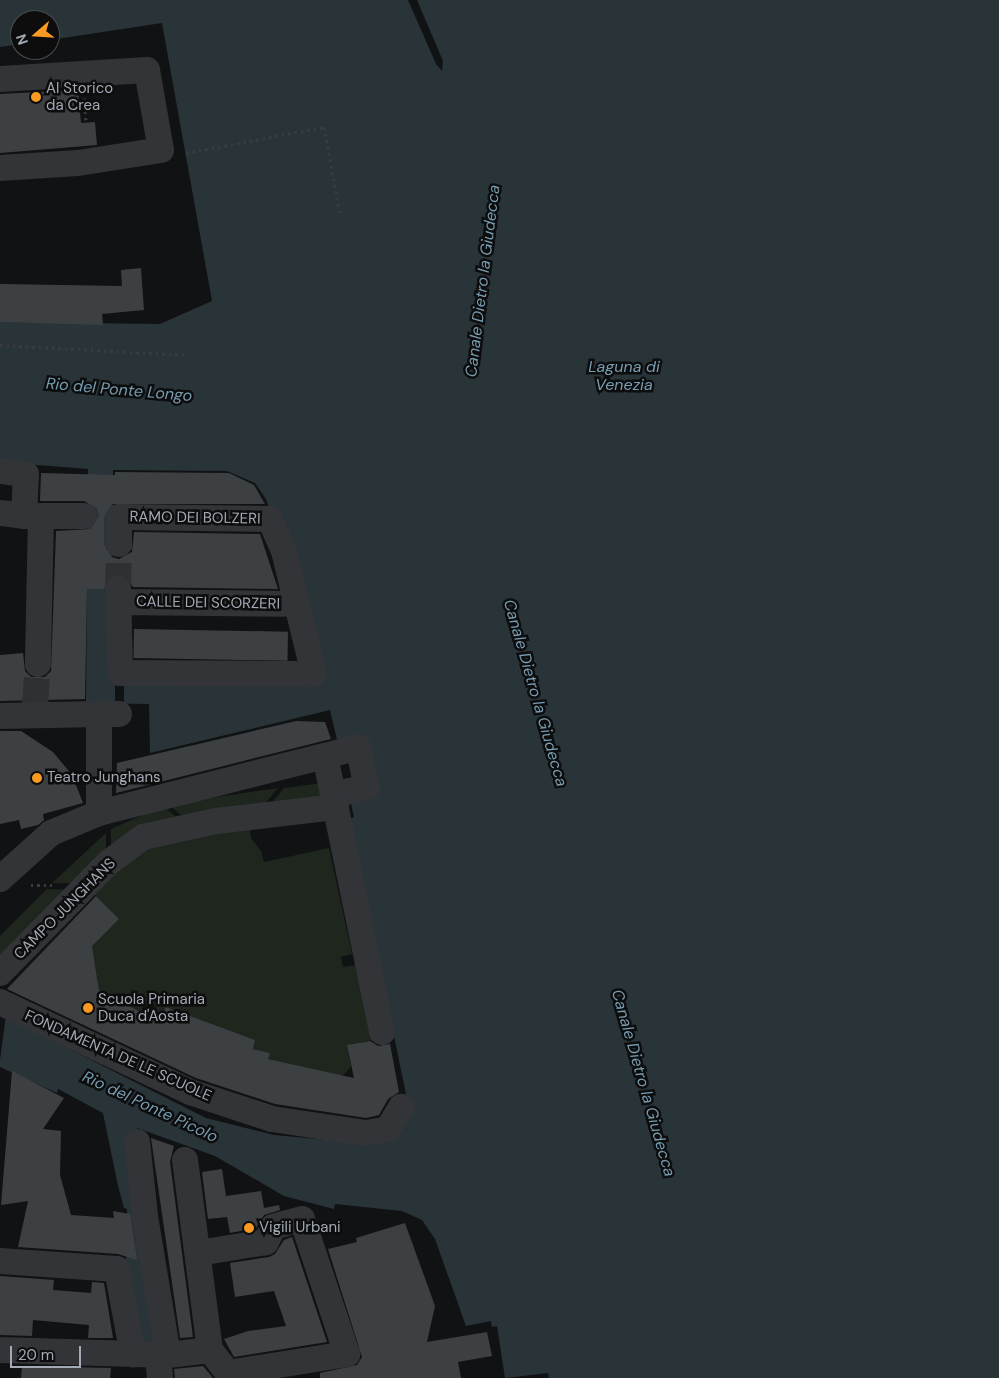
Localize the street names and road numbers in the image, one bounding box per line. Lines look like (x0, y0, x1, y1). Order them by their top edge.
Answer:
street label: RAMO DEI BOLZERI (129, 508, 261, 528)
street label: CALLE DEI SCORZERI (136, 593, 280, 613)
street label: CAMPO JUNGHANS (11, 855, 119, 963)
street label: FONDAMENTA DE LE SCUOLE (22, 1007, 214, 1105)

